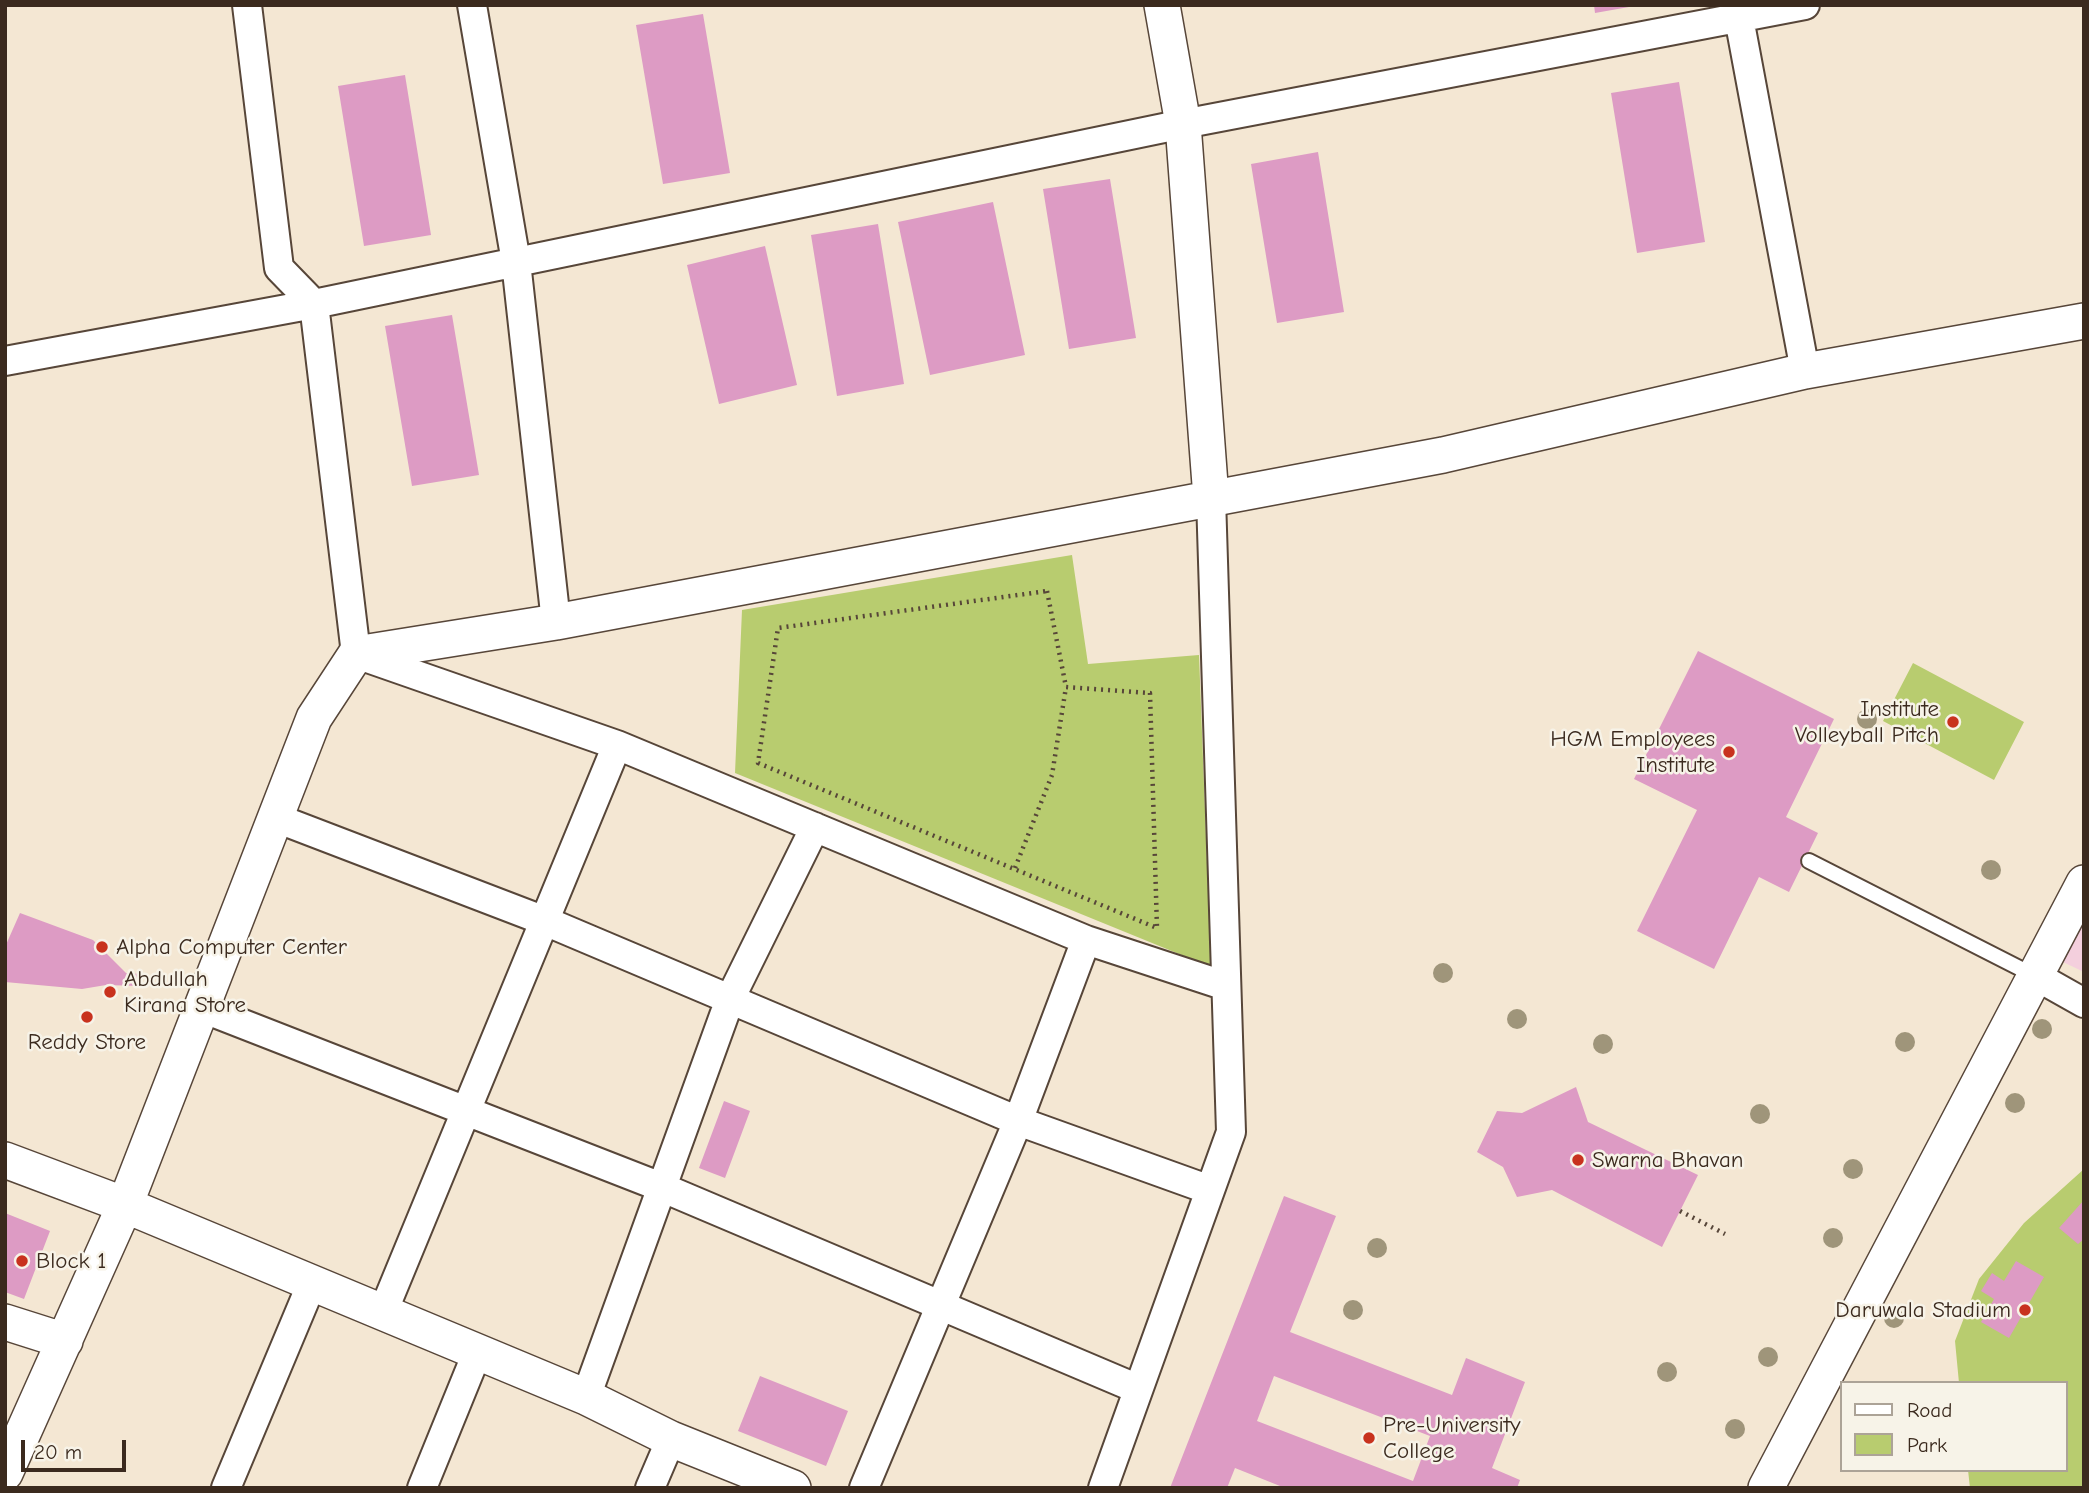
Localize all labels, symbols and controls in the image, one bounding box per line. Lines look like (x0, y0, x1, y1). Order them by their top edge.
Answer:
place label: Institute Volleyball Pitch (1795, 695, 1939, 749)
marker: Institute Volleyball Pitch (1945, 714, 1961, 730)
place label: HGM Employees Institute (1550, 725, 1715, 779)
marker: HGM Employees Institute (1721, 744, 1737, 760)
place label: Alpha Computer Center (116, 933, 347, 961)
marker: Alpha Computer Center (94, 939, 110, 955)
place label: Abdullah Kirana Store (124, 965, 246, 1019)
marker: Abdullah Kirana Store (102, 984, 118, 1000)
marker: Reddy Store (79, 1009, 95, 1025)
place label: Reddy Store (28, 1028, 146, 1056)
place label: Swarna Bhavan (1592, 1146, 1744, 1174)
marker: Swarna Bhavan (1570, 1152, 1586, 1168)
place label: Block 1 (36, 1247, 106, 1275)
marker: Block 1 (14, 1253, 30, 1269)
place label: Daruwala Stadium (1835, 1296, 2011, 1324)
marker: Daruwala Stadium (2017, 1302, 2033, 1318)
legend (1840, 1381, 2068, 1472)
text: Road (1907, 1398, 1952, 1422)
place label: Pre-University College (1383, 1411, 1521, 1465)
scale bar (24, 1426, 130, 1470)
marker: Pre-University College (1361, 1430, 1377, 1446)
text: Park (1907, 1433, 1947, 1457)
text: 20 m (34, 1440, 82, 1464)

